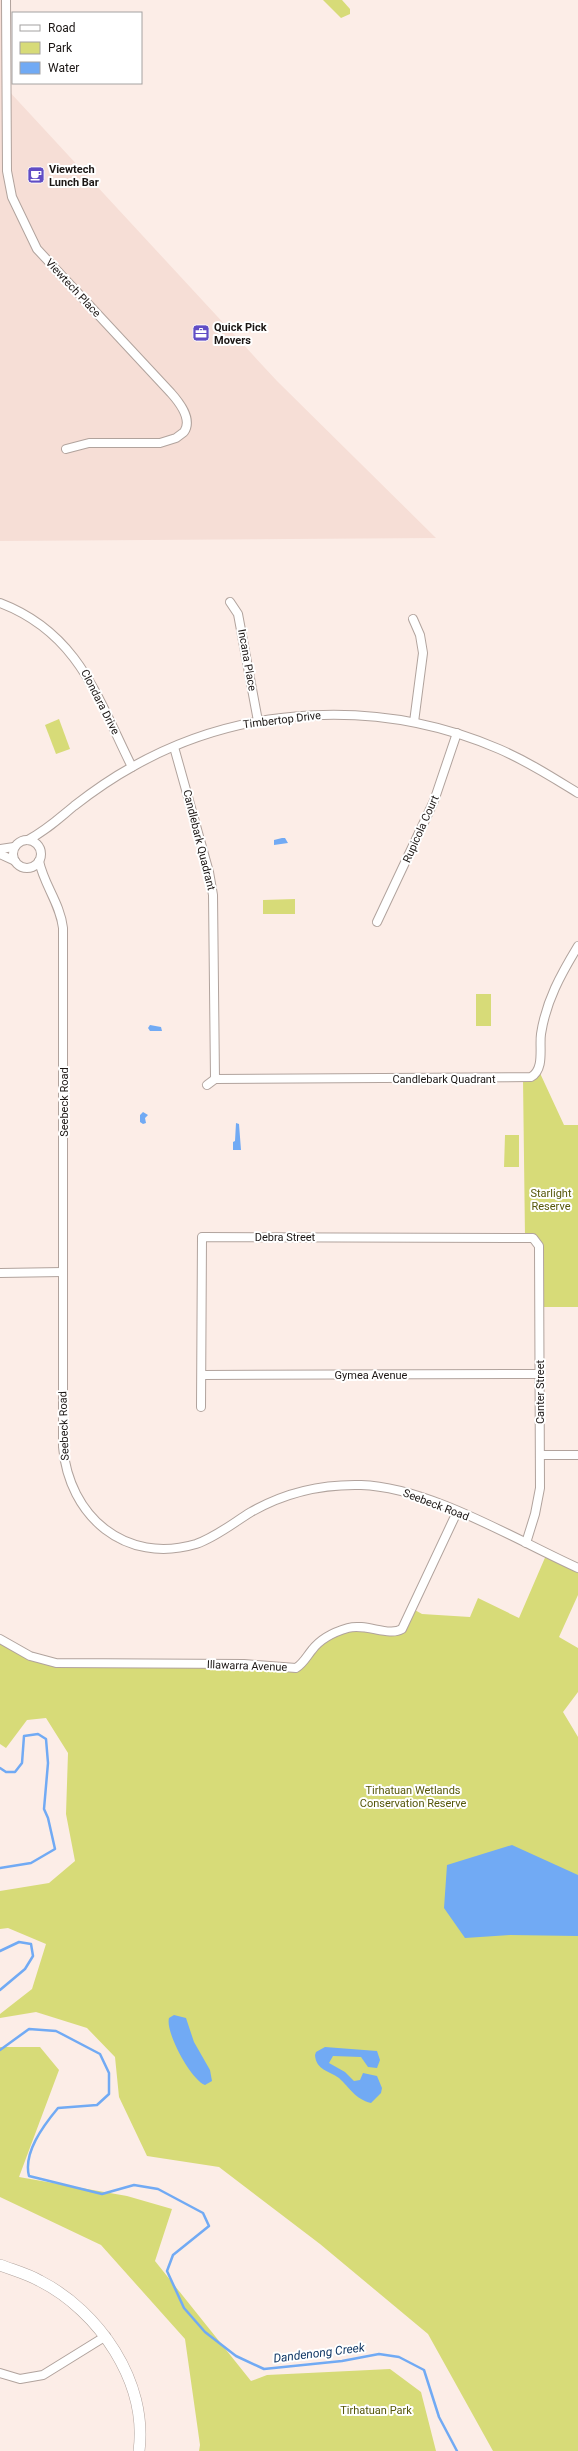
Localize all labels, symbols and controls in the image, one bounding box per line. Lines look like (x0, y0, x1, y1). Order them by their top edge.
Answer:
legend (12, 12, 142, 84)
text: Road (48, 21, 76, 35)
text: Park (48, 41, 73, 55)
text: Water (48, 61, 79, 75)
place label: Viewtech Lunch Bar (49, 163, 99, 189)
cafe icon: Viewtech Lunch Bar (26, 165, 46, 185)
street label: Viewtech Place (43, 256, 103, 320)
place label: Quick Pick Movers (214, 321, 267, 347)
office icon: Quick Pick Movers (191, 323, 211, 343)
street label: Incana Place (235, 628, 259, 692)
street label: Clondara Drive (78, 667, 122, 737)
street label: Timbertop Drive (242, 709, 322, 731)
street label: Candlebark Quadrant (180, 788, 218, 892)
street label: Rupicola Court (400, 793, 442, 865)
street label: Seebeck Road (58, 1067, 71, 1137)
street label: Candlebark Quadrant (392, 1073, 496, 1086)
park label: Starlight Reserve (530, 1187, 572, 1213)
street label: Debra Street (255, 1231, 316, 1244)
street label: Canter Street (534, 1360, 547, 1424)
street label: Gymea Avenue (335, 1369, 408, 1382)
street label: Seebeck Road (56, 1391, 72, 1461)
street label: Seebeck Road (401, 1486, 471, 1524)
street label: Illawarra Avenue (207, 1658, 288, 1674)
park label: Tirhatuan Wetlands Conservation Reserve (360, 1784, 466, 1810)
water label: Dandenong Creek (273, 2340, 366, 2366)
park label: Tirhatuan Park (340, 2404, 412, 2417)

